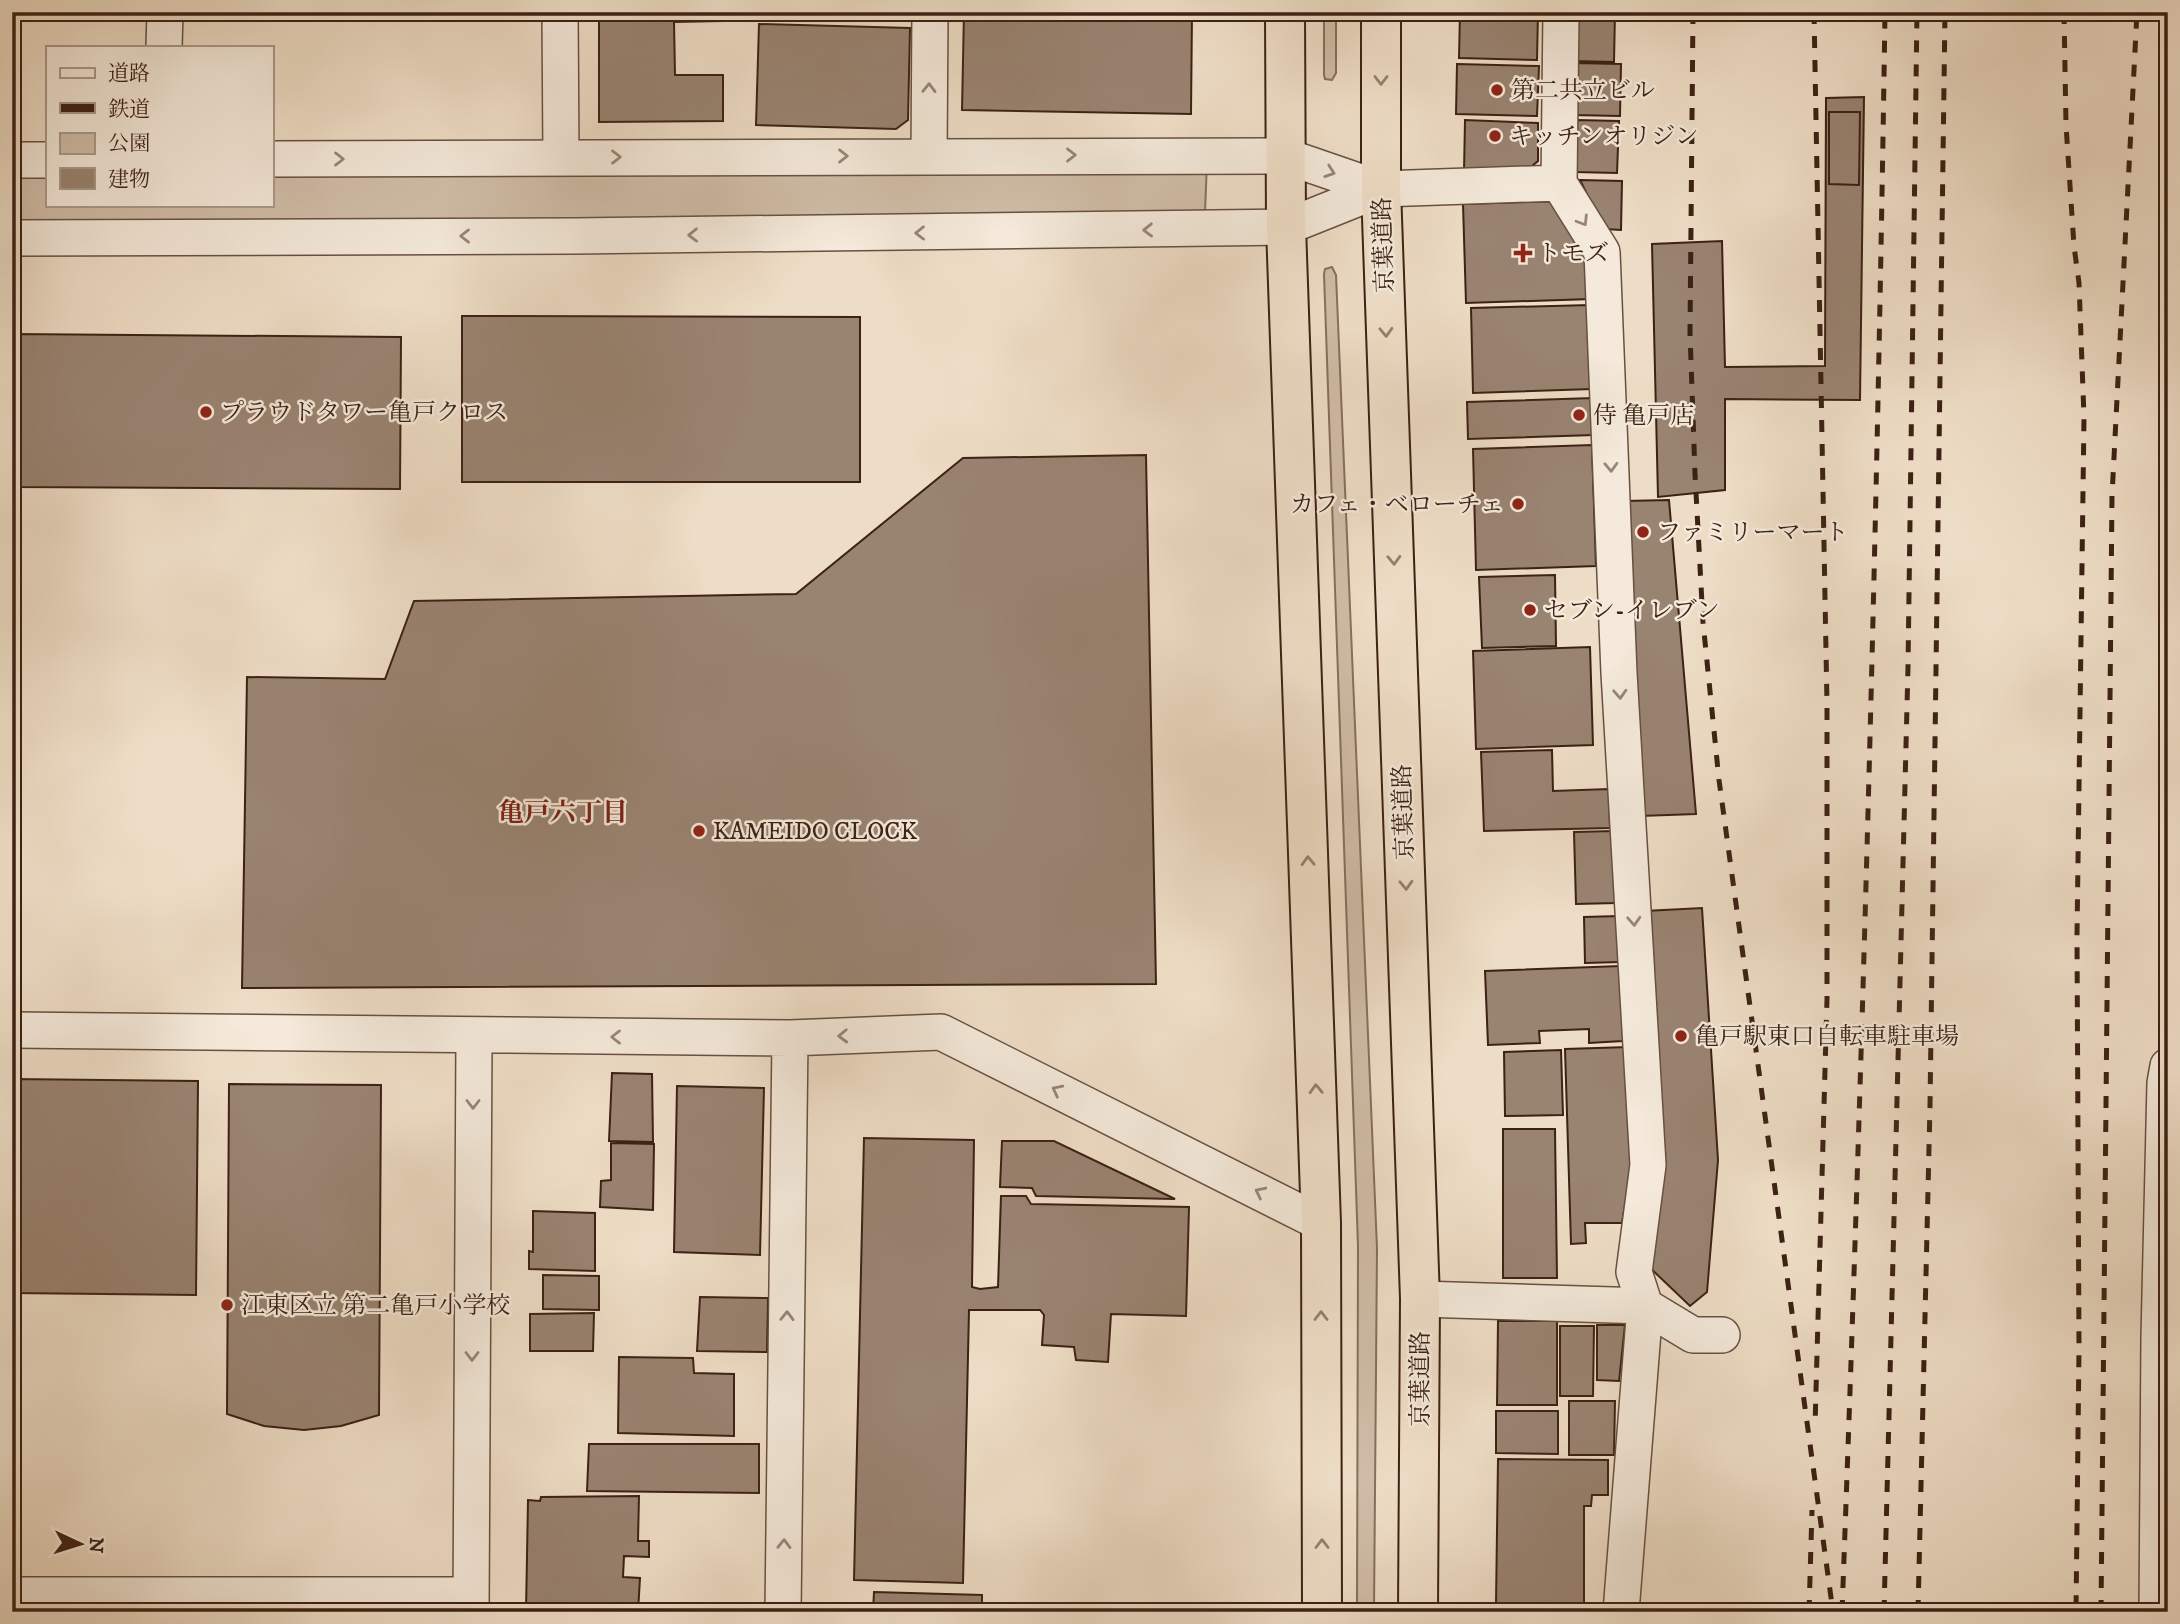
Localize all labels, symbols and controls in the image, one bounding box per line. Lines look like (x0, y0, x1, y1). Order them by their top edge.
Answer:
legend (46, 46, 273, 206)
text: 道路 (108, 61, 150, 87)
one-way arrow (1373, 76, 1389, 86)
place label: 第二共立ビル (1511, 76, 1655, 106)
one-way arrow (921, 82, 937, 93)
marker: 第二共立ビル (1489, 82, 1505, 98)
text: 鉄道 (108, 97, 150, 123)
place label: キッチンオリジン (1509, 122, 1699, 152)
marker: キッチンオリジン (1487, 128, 1503, 144)
text: 公園 (108, 131, 150, 157)
one-way arrow (1066, 147, 1077, 163)
one-way arrow (839, 148, 849, 164)
one-way arrow (611, 149, 622, 165)
one-way arrow (334, 151, 345, 166)
one-way arrow (1323, 163, 1335, 177)
text: 建物 (108, 167, 150, 193)
street label: 京葉道路 (1367, 196, 1401, 293)
one-way arrow (1574, 213, 1587, 226)
one-way arrow (1142, 222, 1152, 238)
one-way arrow (914, 225, 925, 240)
one-way arrow (687, 227, 697, 243)
one-way arrow (459, 228, 470, 244)
place label: トモズ (1537, 239, 1609, 269)
marker: トモズ (1515, 245, 1531, 261)
one-way arrow (1378, 328, 1394, 338)
place label: プラウドタワー亀戸クロス (220, 398, 508, 428)
place label: 侍 亀戸店 (1593, 401, 1694, 431)
marker: プラウドタワー亀戸クロス (198, 404, 214, 420)
marker: 侍 亀戸店 (1571, 407, 1587, 423)
one-way arrow (1603, 462, 1619, 473)
place label: カフェ・ベローチェ (1290, 490, 1504, 520)
marker: カフェ・ベローチェ (1510, 496, 1526, 512)
place label: ファミリーマート (1657, 518, 1849, 548)
marker: ファミリーマート (1635, 524, 1651, 540)
one-way arrow (1386, 555, 1402, 566)
place label: セブン-イレブン (1544, 596, 1720, 626)
marker: セブン-イレブン (1522, 602, 1538, 618)
one-way arrow (1612, 689, 1627, 700)
street label: 京葉道路 (1387, 763, 1421, 860)
district label: 亀戸六丁目 (498, 797, 628, 830)
place label: KAMEIDO CLOCK (713, 817, 917, 847)
marker: KAMEIDO CLOCK (691, 823, 707, 839)
one-way arrow (1301, 855, 1316, 866)
one-way arrow (1398, 880, 1413, 891)
one-way arrow (1626, 916, 1641, 927)
place label: 亀戸駅東口自転車駐車場 (1695, 1022, 1959, 1052)
marker: 亀戸駅東口自転車駐車場 (1673, 1028, 1689, 1044)
one-way arrow (610, 1029, 620, 1045)
one-way arrow (837, 1029, 848, 1044)
one-way arrow (1309, 1083, 1324, 1094)
one-way arrow (1052, 1085, 1064, 1099)
one-way arrow (465, 1099, 481, 1110)
one-way arrow (1255, 1187, 1267, 1201)
place label: 江東区立 第二亀戸小学校 (241, 1291, 510, 1321)
marker: 江東区立 第二亀戸小学校 (219, 1297, 235, 1313)
one-way arrow (779, 1310, 795, 1321)
one-way arrow (1313, 1310, 1329, 1321)
street label: 京葉道路 (1406, 1331, 1436, 1427)
one-way arrow (464, 1351, 480, 1362)
north arrow (46, 1508, 116, 1578)
text: N (83, 1536, 107, 1554)
one-way arrow (776, 1538, 792, 1548)
one-way arrow (1314, 1538, 1330, 1548)

